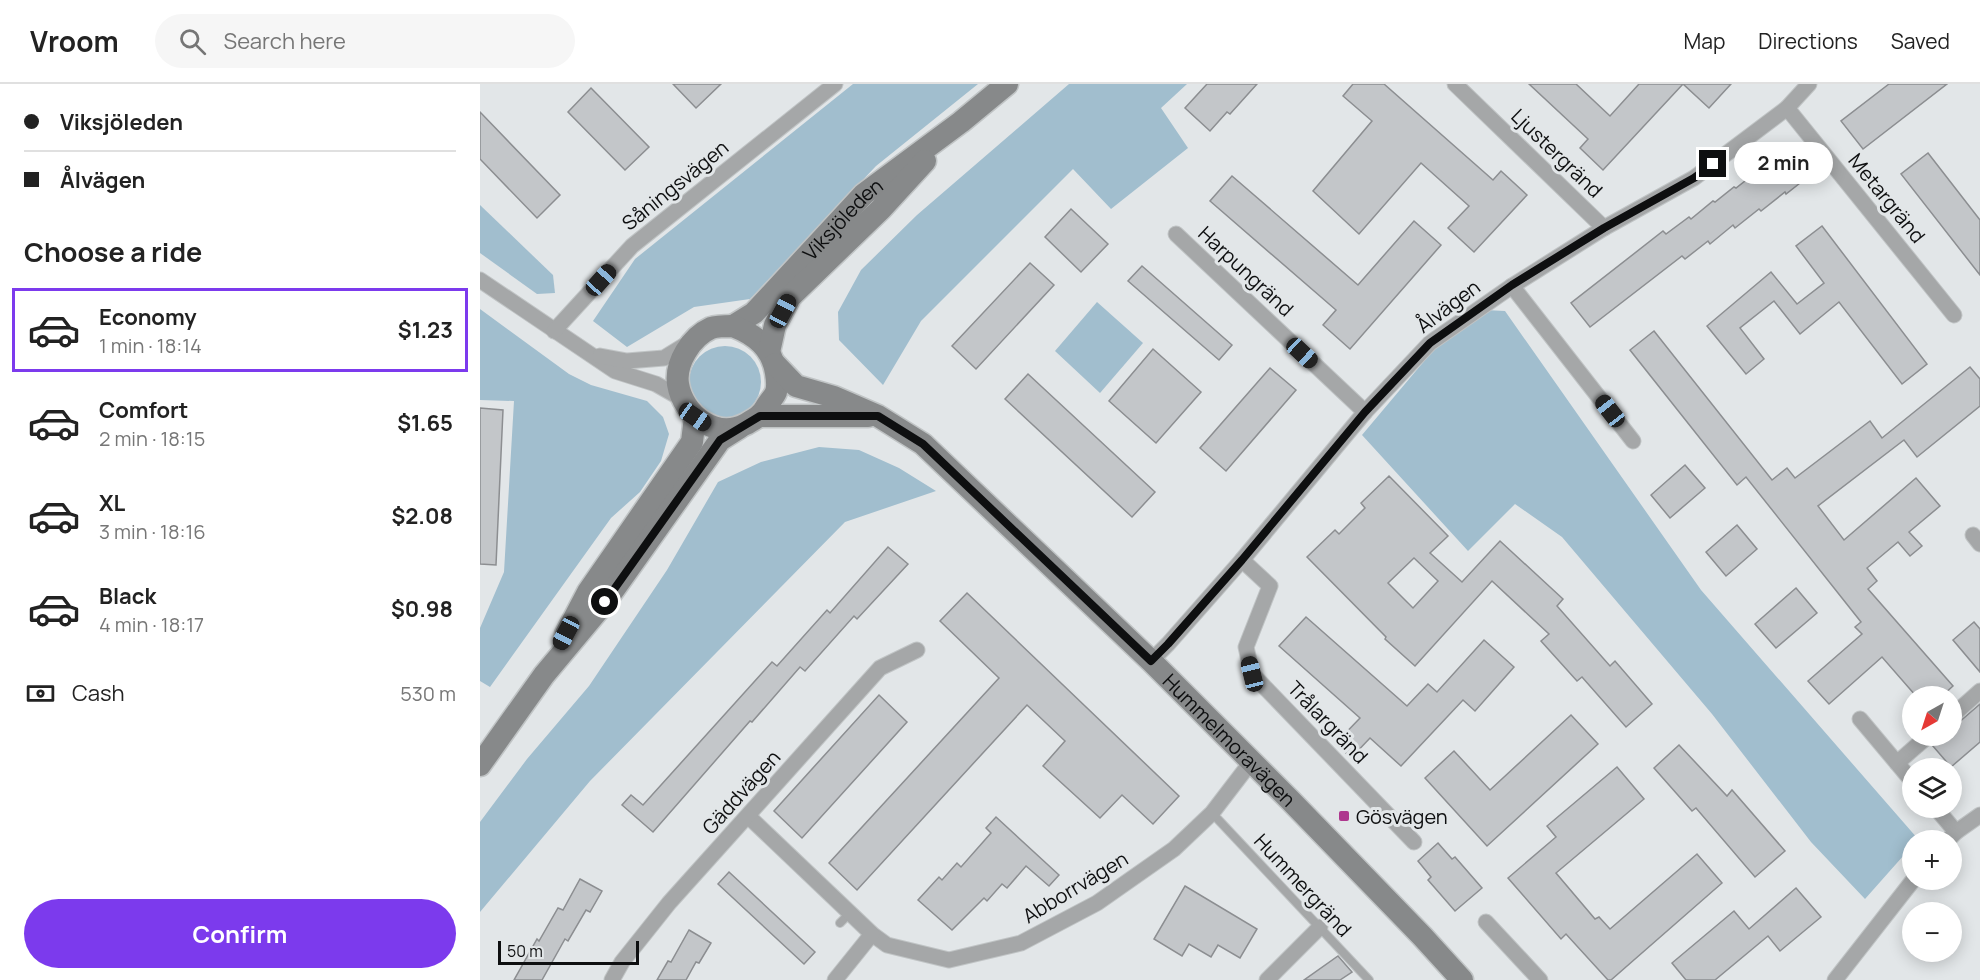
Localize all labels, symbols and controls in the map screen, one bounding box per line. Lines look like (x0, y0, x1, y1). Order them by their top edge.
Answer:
search box (155, 14, 575, 68)
text: Vroom (30, 22, 119, 60)
icon: search (176, 25, 209, 58)
text: Search here (224, 26, 346, 56)
text: Map (1684, 27, 1725, 55)
text: Directions (1758, 27, 1858, 55)
text: Saved (1891, 27, 1950, 55)
street label: Ljustergränd (1505, 103, 1609, 203)
text: Viksjöleden (60, 107, 183, 137)
street label: Såningsvägen (616, 134, 734, 236)
callout: 2 min (1734, 143, 1833, 185)
street label: Metargränd (1843, 148, 1931, 248)
text: 2 min (1757, 149, 1810, 176)
route end (1699, 150, 1726, 177)
text: Ålvägen (60, 165, 145, 195)
street label: Viksjöleden (796, 171, 888, 266)
street label: Harpungränd (1193, 220, 1299, 322)
text: Choose a ride (24, 233, 202, 270)
car (582, 261, 620, 299)
street label: Ålvägen (1411, 273, 1485, 339)
car (767, 291, 799, 331)
text: Economy (99, 302, 197, 332)
icon: car (27, 303, 81, 357)
text: $1.23 (398, 315, 453, 345)
text: 1 min · 18:14 (99, 332, 202, 359)
car (1283, 334, 1321, 372)
car (1592, 391, 1628, 431)
text: Comfort (99, 395, 188, 425)
icon: car (27, 396, 81, 450)
car (675, 399, 715, 435)
text: $1.65 (397, 408, 453, 438)
text: 2 min · 18:15 (99, 425, 205, 452)
text: XL (99, 488, 125, 518)
icon: car (27, 489, 81, 543)
text: $2.08 (391, 501, 453, 531)
text: 3 min · 18:16 (99, 518, 206, 545)
text: Black (99, 581, 156, 611)
icon: car (27, 582, 81, 636)
route start (591, 588, 618, 615)
text: $0.98 (391, 594, 453, 624)
text: 4 min · 18:17 (99, 611, 204, 638)
car (550, 613, 582, 653)
car (1239, 654, 1265, 694)
street label: Hummelmoravägen (1157, 667, 1302, 812)
street label: Trålargränd (1282, 675, 1374, 769)
icon: cash (24, 677, 57, 710)
text: Cash (72, 678, 125, 708)
text: 530 m (400, 680, 456, 707)
north arrow (1902, 686, 1962, 746)
map controls (1902, 686, 1962, 962)
street label: Gäddvägen (696, 744, 786, 840)
button: layers (1902, 758, 1962, 818)
place label: Gösvägen (1356, 803, 1448, 830)
marker: Gösvägen (1337, 809, 1351, 823)
street label: Hummergränd (1248, 828, 1358, 942)
button: + (1902, 830, 1962, 890)
street label: Abborrvägen (1017, 845, 1133, 929)
button: Confirm (24, 899, 456, 968)
button: − (1902, 902, 1962, 962)
scale bar (498, 938, 639, 966)
text: 50 m (507, 940, 543, 962)

